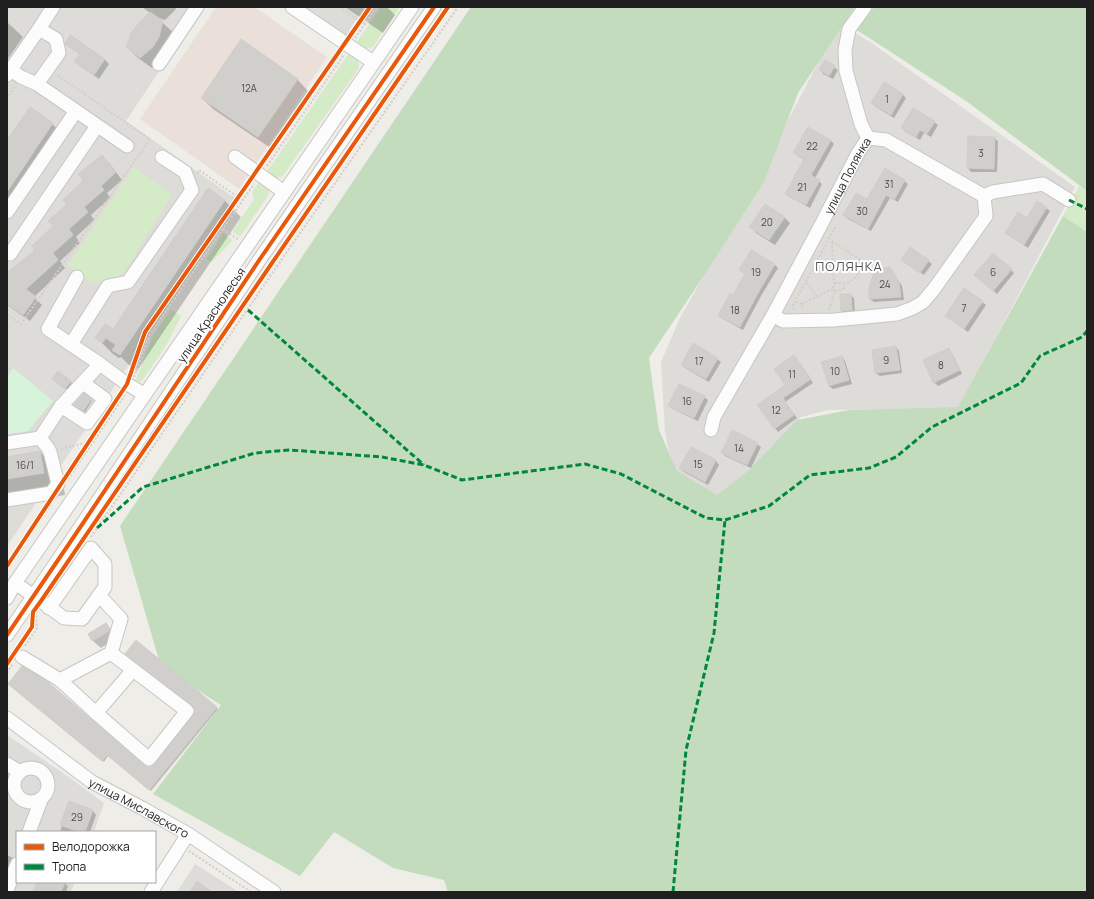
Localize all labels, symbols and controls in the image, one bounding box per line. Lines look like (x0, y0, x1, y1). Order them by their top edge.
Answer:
house number: 12А (241, 81, 258, 95)
house number: 1 (885, 92, 889, 106)
street label: улица Полянка (820, 134, 875, 217)
house number: 22 (806, 139, 818, 153)
house number: 3 (978, 146, 984, 160)
house number: 31 (884, 177, 894, 191)
house number: 21 (797, 180, 807, 194)
house number: 30 (856, 204, 868, 218)
house number: 20 (761, 215, 773, 229)
district label: ПОЛЯНКА (815, 257, 883, 275)
street label: улица Краснолесья (173, 264, 249, 366)
house number: 19 (751, 265, 761, 279)
house number: 6 (990, 265, 996, 279)
house number: 24 (879, 277, 891, 291)
house number: 7 (961, 301, 967, 315)
house number: 18 (730, 303, 740, 317)
house number: 9 (883, 353, 889, 367)
house number: 17 (695, 354, 703, 368)
house number: 8 (938, 358, 944, 372)
house number: 10 (830, 364, 840, 378)
house number: 11 (788, 367, 796, 381)
house number: 16 (682, 394, 692, 408)
house number: 12 (771, 403, 781, 417)
house number: 14 (734, 441, 744, 455)
house number: 15 (693, 457, 703, 471)
house number: 16/1 (16, 458, 34, 472)
street label: улица Миславского (86, 773, 193, 842)
house number: 29 (71, 810, 83, 824)
legend (16, 831, 156, 883)
text: Велодорожка (52, 838, 130, 855)
text: Тропа (52, 858, 86, 875)

